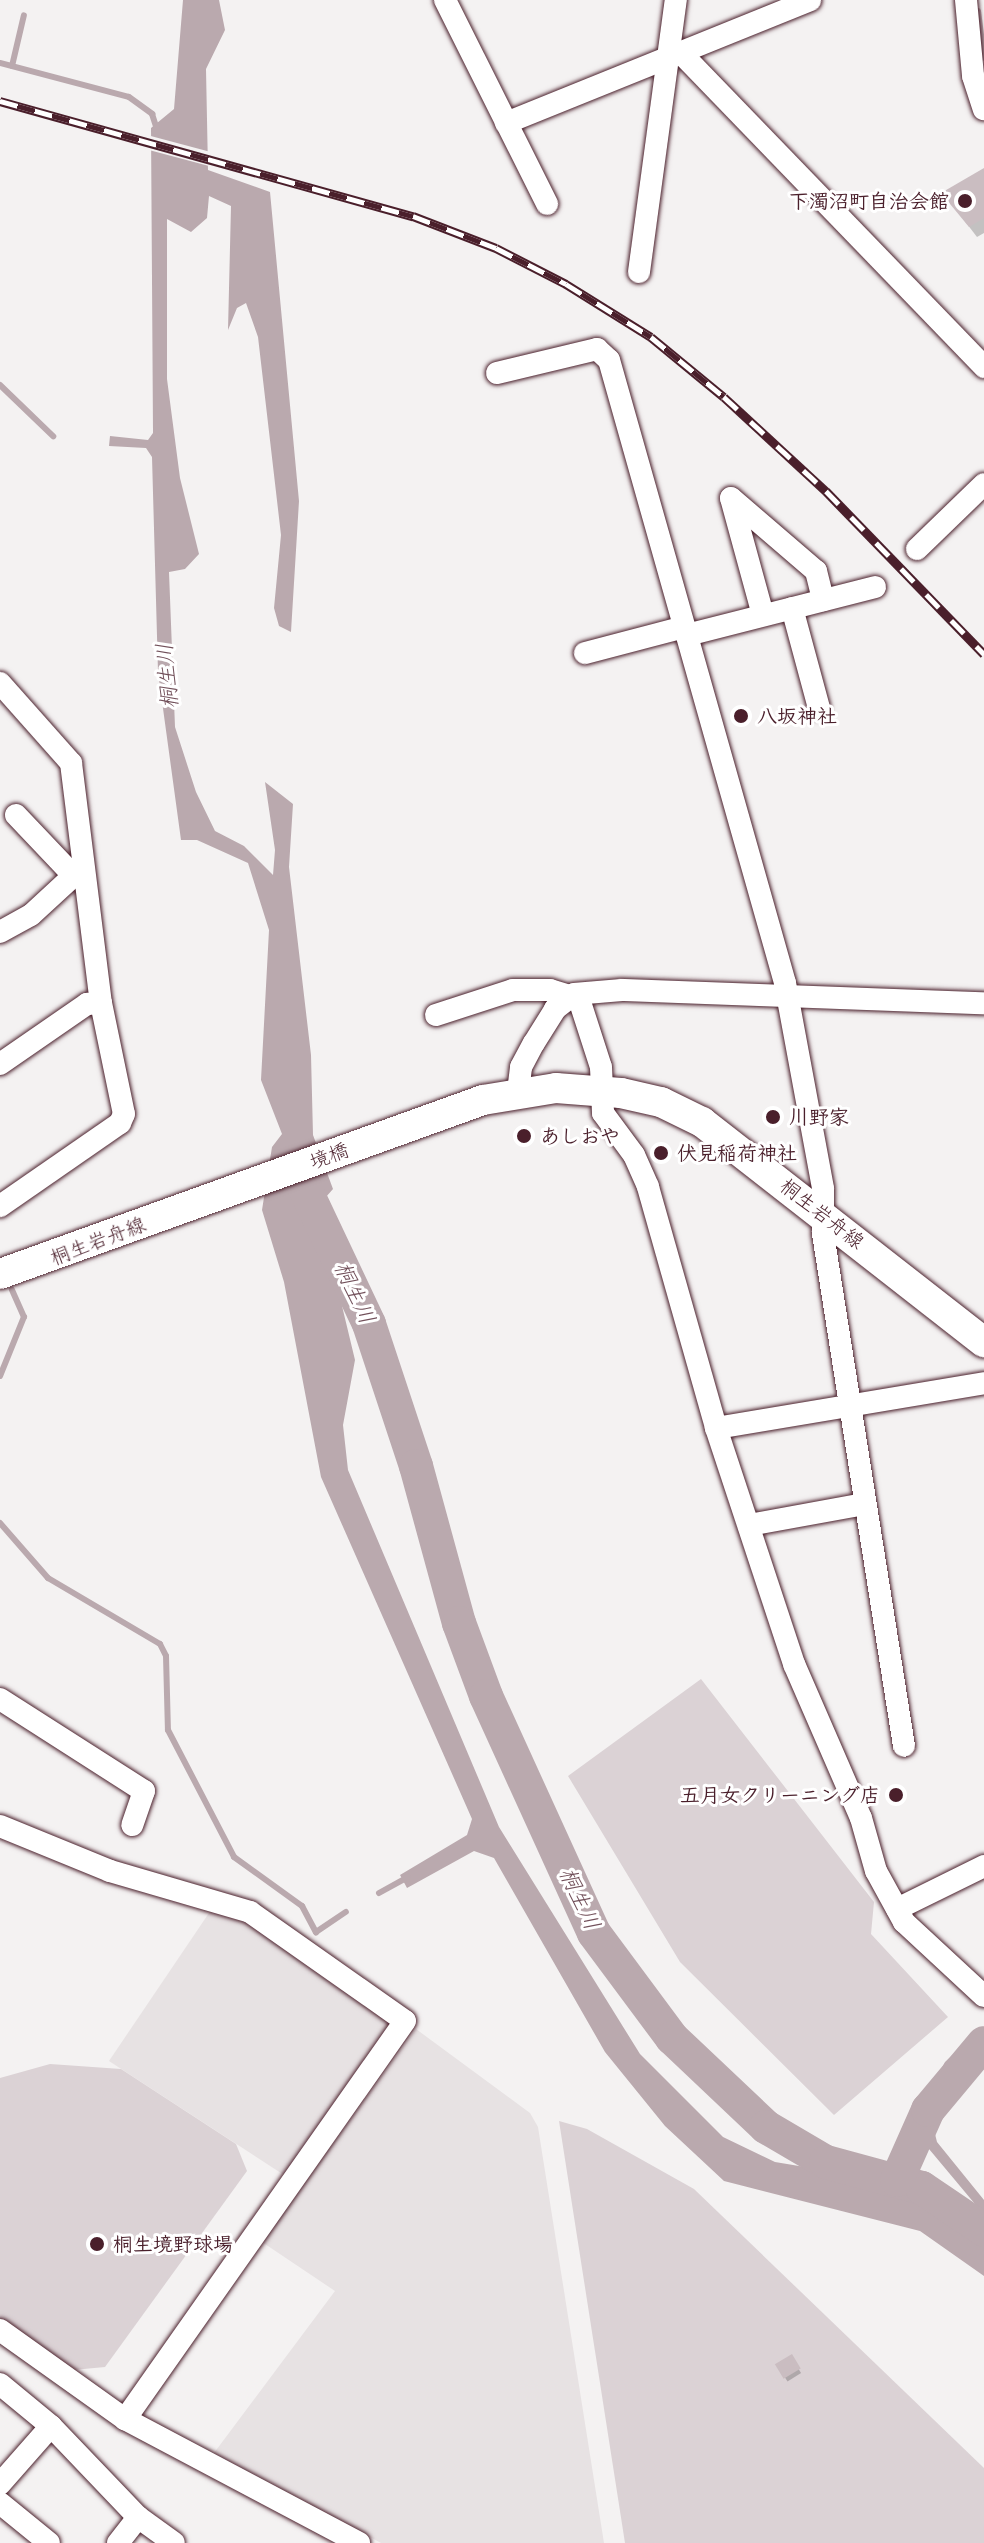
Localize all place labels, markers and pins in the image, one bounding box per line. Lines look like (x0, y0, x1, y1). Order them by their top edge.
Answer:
place label: 下濁沼町自治会館 (789, 189, 949, 213)
marker: 下濁沼町自治会館 (956, 192, 974, 210)
place label: 八坂神社 (757, 704, 837, 728)
marker: 八坂神社 (732, 707, 750, 725)
place label: 川野家 (789, 1105, 849, 1129)
marker: 川野家 (764, 1108, 782, 1126)
place label: あしおや (540, 1124, 620, 1148)
marker: あしおや (515, 1127, 533, 1145)
place label: 伏見稲荷神社 (677, 1141, 797, 1165)
marker: 伏見稲荷神社 (652, 1144, 670, 1162)
place label: 五月女クリーニング店 (680, 1783, 880, 1807)
marker: 五月女クリーニング店 (887, 1786, 905, 1804)
place label: 桐生境野球場 (113, 2232, 233, 2256)
marker: 桐生境野球場 (88, 2235, 106, 2253)

